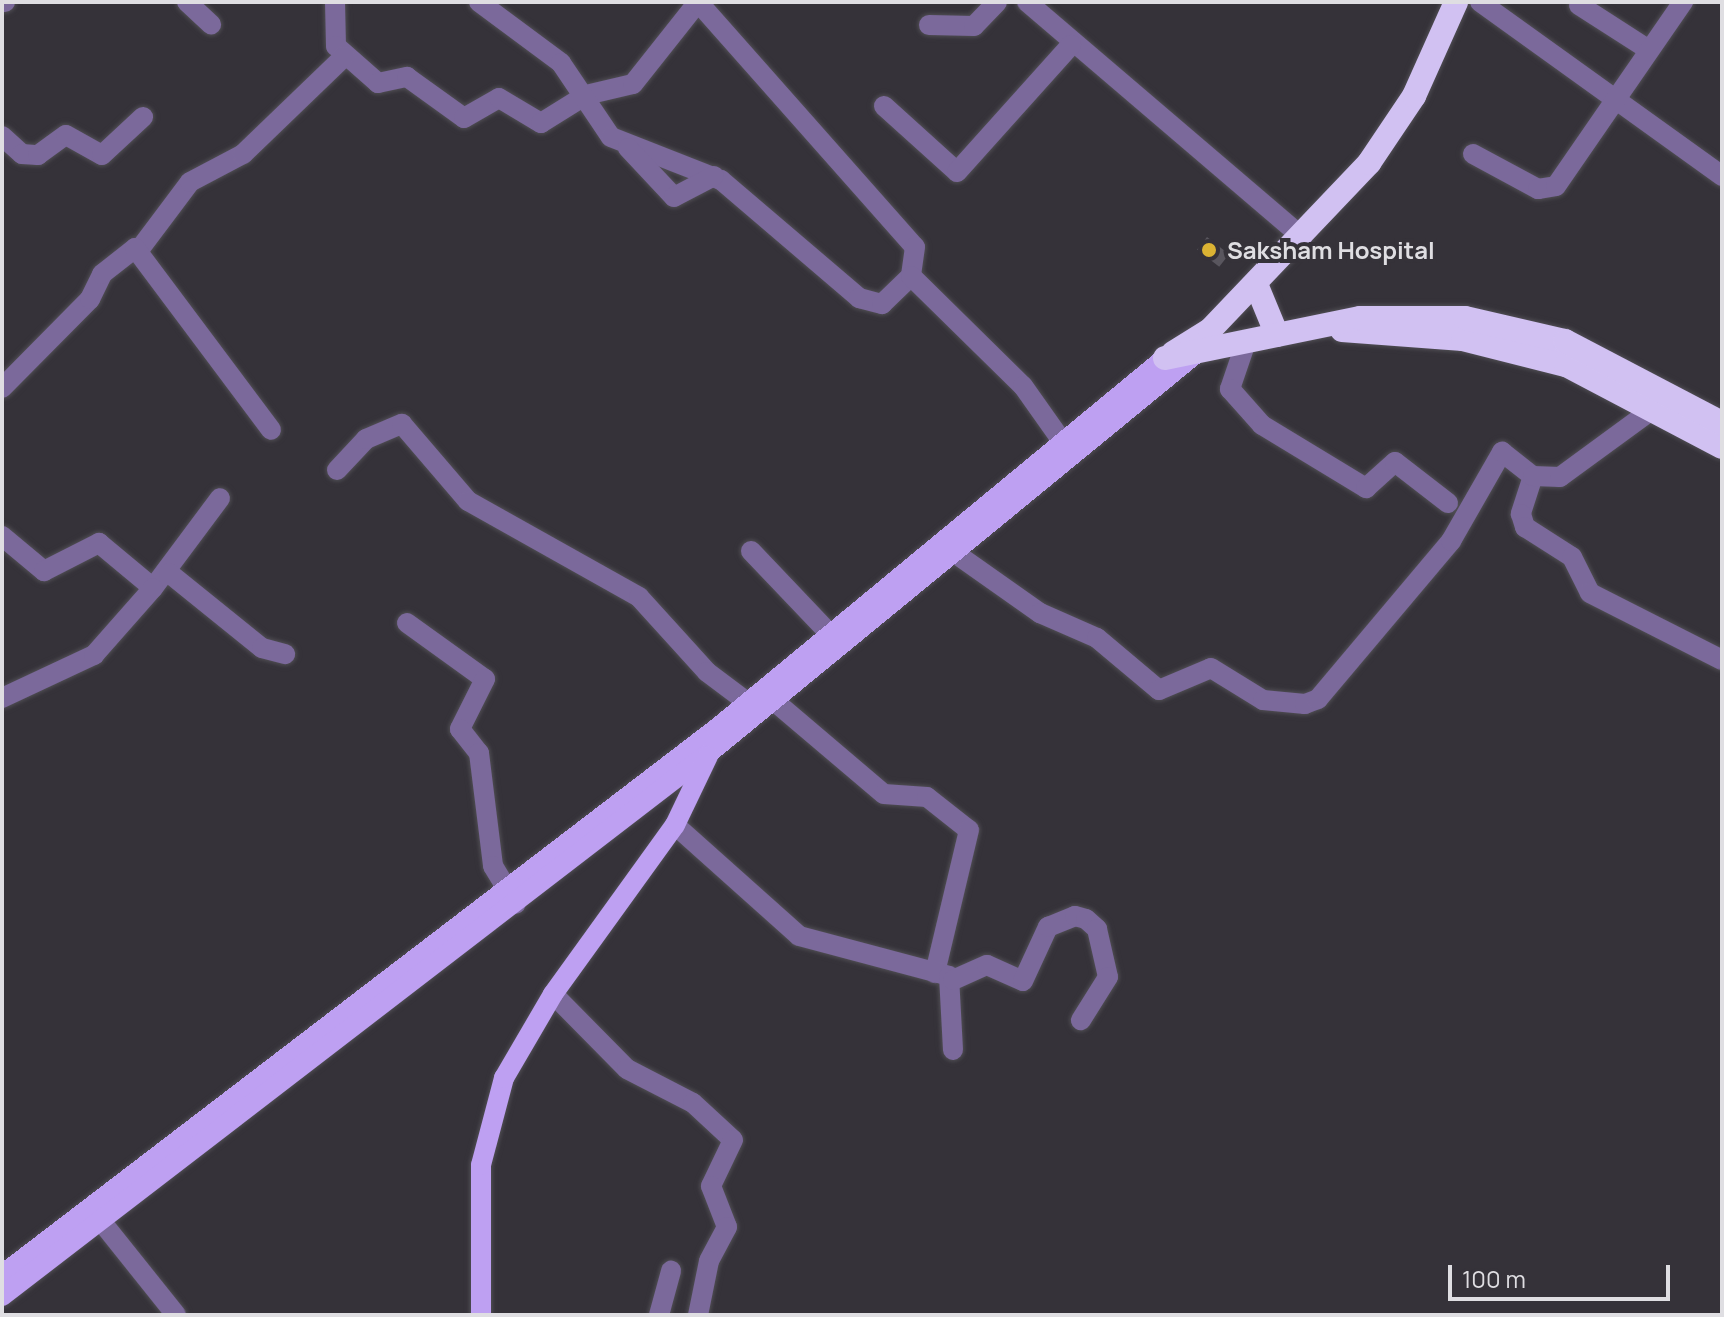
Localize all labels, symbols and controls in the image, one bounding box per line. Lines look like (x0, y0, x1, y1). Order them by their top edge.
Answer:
place label: Saksham Hospital (1227, 236, 1435, 264)
marker: Saksham Hospital (1198, 239, 1220, 261)
scale bar (1452, 1249, 1674, 1299)
text: 100 m (1462, 1262, 1526, 1295)

